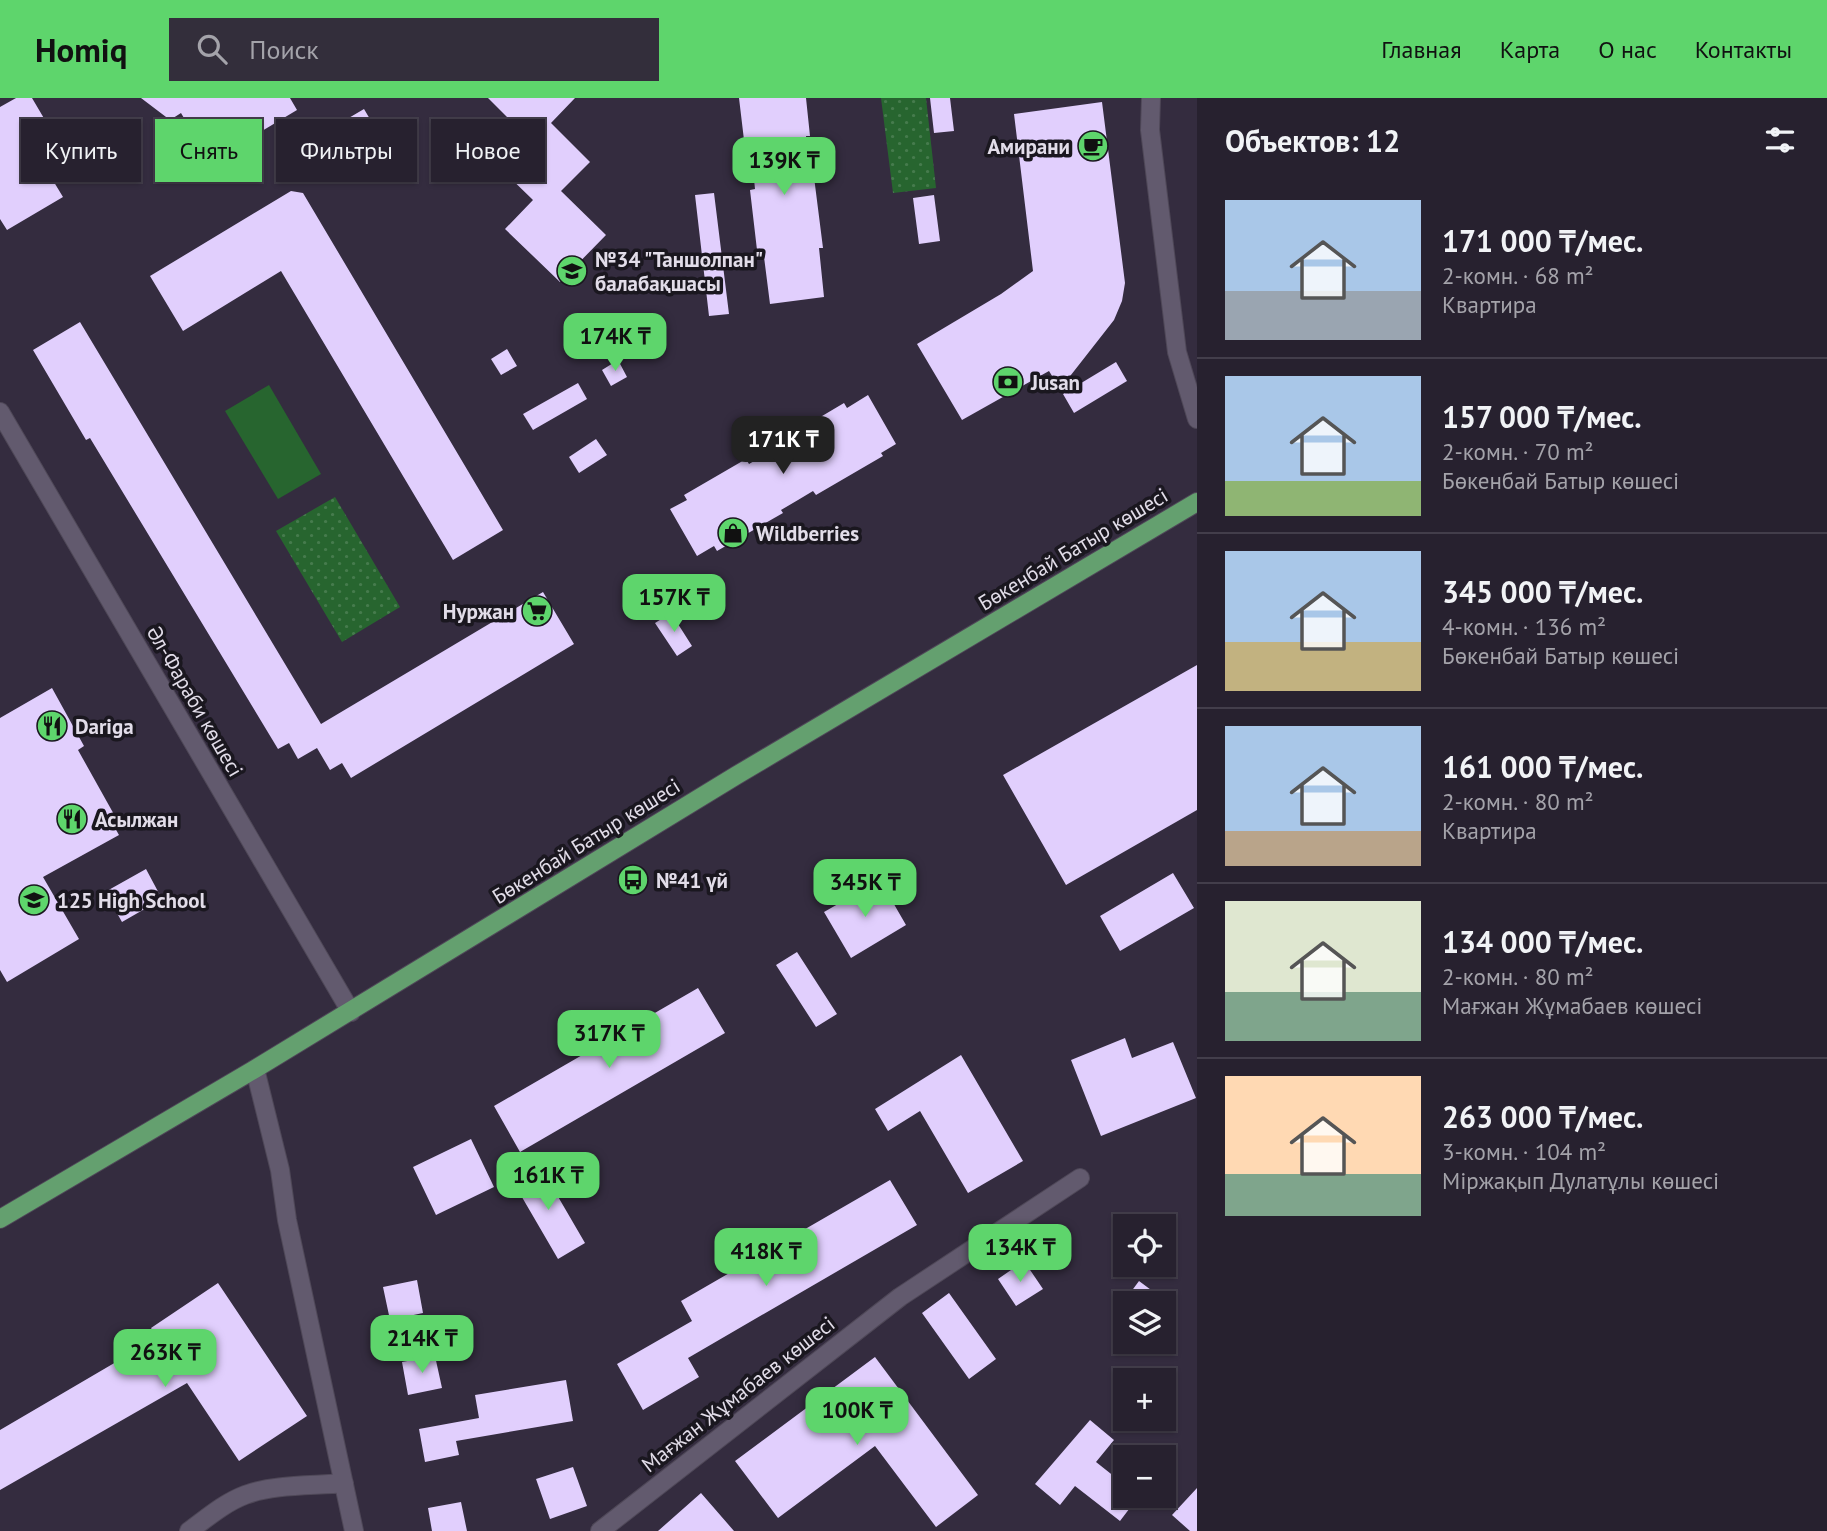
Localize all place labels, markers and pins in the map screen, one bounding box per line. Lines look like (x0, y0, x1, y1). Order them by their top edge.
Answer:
cafe icon: Амирани (1076, 129, 1110, 163)
place label: Амирани (987, 133, 1070, 160)
pin: 139K ₸ (727, 138, 841, 197)
place label: №34 "Таншолпан" балабақшасы (595, 246, 763, 297)
school or university icon: №34 "Таншолпан" балабақшасы (555, 254, 589, 288)
pin: 174K ₸ (558, 314, 672, 373)
bank icon: Jusan (991, 365, 1025, 399)
place label: Jusan (1030, 369, 1080, 396)
pin: 171K ₸ (726, 416, 840, 476)
shop icon: Wildberries (716, 516, 750, 550)
place label: Wildberries (756, 520, 859, 547)
pin: 157K ₸ (617, 574, 731, 634)
supermarket icon: Нуржан (520, 594, 554, 628)
place label: Нуржан (443, 598, 514, 625)
restaurant icon: Dariga (35, 709, 69, 743)
place label: Dariga (75, 713, 134, 740)
restaurant icon: Асылжан (55, 802, 89, 836)
place label: Асылжан (95, 806, 178, 833)
pin: 345K ₸ (808, 860, 922, 919)
bus stop icon: №41 үй (616, 863, 650, 897)
place label: №41 үй (656, 867, 728, 894)
school or university icon: 125 High School (17, 883, 51, 917)
place label: 125 High School (57, 887, 207, 914)
pin: 317K ₸ (552, 1010, 666, 1070)
pin: 161K ₸ (491, 1152, 605, 1212)
pin: 134K ₸ (963, 1224, 1077, 1284)
pin: 418K ₸ (709, 1228, 823, 1288)
pin: 214K ₸ (365, 1316, 479, 1375)
pin: 263K ₸ (108, 1330, 222, 1389)
pin: 100K ₸ (800, 1388, 914, 1447)

